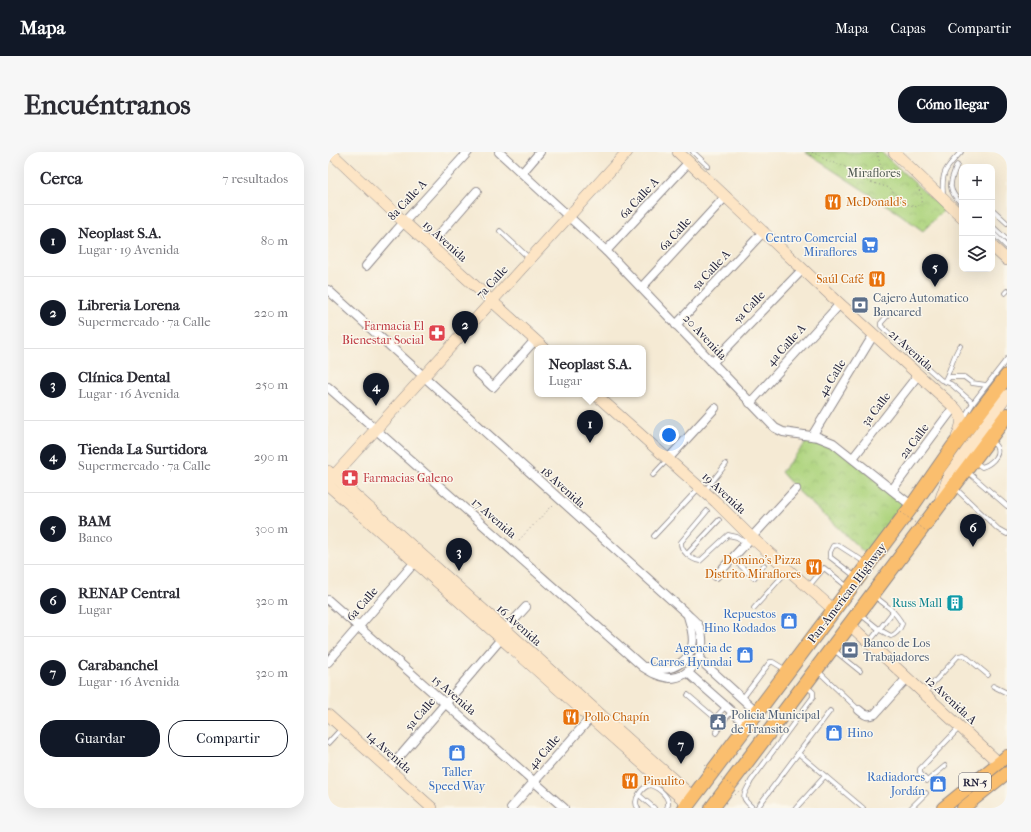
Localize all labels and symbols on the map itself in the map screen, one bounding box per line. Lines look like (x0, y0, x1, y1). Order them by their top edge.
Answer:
park label: Miraflores (847, 166, 901, 180)
street label: 6a Calle A (616, 174, 662, 221)
street label: 8a Calle A (385, 177, 430, 223)
restaurant icon: McDonald's (823, 192, 843, 212)
place label: McDonald's (846, 195, 907, 209)
street label: 6a Calle (656, 214, 694, 254)
street label: 19 Avenida (420, 217, 470, 265)
place label: Centro Comercial Miraflores (765, 231, 858, 259)
supermarket icon: Centro Comercial Miraflores (860, 235, 880, 255)
street label: 5a Calle A (689, 247, 733, 293)
pin: 5 (922, 254, 948, 287)
street label: 7a Calle (473, 263, 511, 301)
restaurant icon: Saúl Café (867, 269, 887, 289)
place label: Saúl Café (816, 272, 864, 286)
street label: 5a Calle (730, 288, 768, 326)
place label: Cajero Automatico Bancared (873, 291, 969, 319)
bank icon: Cajero Automatico Bancared (850, 295, 870, 315)
pin: 2 (452, 311, 478, 344)
street label: 20 Avenida (680, 311, 730, 363)
place label: Farmacia El Bienestar Social (342, 319, 425, 347)
street label: 4a Calle A (764, 321, 809, 369)
pharmacy icon: Farmacia El Bienestar Social (427, 323, 447, 343)
street label: 21 Avenida (886, 326, 936, 374)
street label: 4a Calle (815, 357, 849, 399)
pin: 4 (363, 373, 389, 406)
street label: 3a Calle (858, 389, 894, 429)
pin: 1 (577, 410, 603, 443)
street label: 2a Calle (896, 421, 932, 461)
your location (659, 425, 679, 445)
street label: 18 Avenida (538, 464, 588, 511)
pharmacy icon: Farmacias Galeno (340, 468, 360, 488)
street label: 19 Avenida (699, 469, 749, 517)
place label: Farmacias Galeno (363, 471, 453, 485)
street label: 17 Avenida (469, 495, 519, 541)
pin: 6 (960, 514, 986, 547)
pin: 3 (446, 538, 472, 571)
street label: Pan-American Highway (805, 540, 890, 646)
place label: Domino's Pizza Distrito Miraflores (705, 553, 802, 581)
restaurant icon: Domino's Pizza Distrito Miraflores (804, 557, 824, 577)
street label: 6a Calle (343, 584, 381, 624)
building icon: Russ Mall (945, 593, 965, 613)
place label: Russ Mall (892, 596, 943, 610)
street label: 16 Avenida (494, 601, 544, 649)
place label: Repuestos Hino Rodados (704, 607, 777, 635)
shop icon: Repuestos Hino Rodados (779, 611, 799, 631)
place label: Banco de Los Trabajadores (863, 636, 931, 664)
bank icon: Banco de Los Trabajadores (840, 640, 860, 660)
place label: Agencia de Carros Hyundai (650, 641, 732, 669)
shop icon: Agencia de Carros Hyundai (735, 645, 755, 665)
street label: 15 Avenida (429, 672, 479, 718)
street label: 12 Avenida A (922, 673, 980, 727)
street label: 5a Calle (402, 694, 438, 733)
restaurant icon: Pollo Chapín (561, 707, 581, 727)
place label: Policia Municipal de Transito (731, 708, 821, 736)
place label: Pollo Chapín (584, 710, 650, 724)
public building icon: Policia Municipal de Transito (708, 712, 728, 732)
shop icon: Hino (824, 723, 844, 743)
place label: Hino (847, 726, 873, 740)
street label: 14 Avenida (364, 728, 415, 776)
pin: 7 (668, 731, 694, 764)
street label: 4a Calle (525, 732, 563, 772)
shop icon: Taller Speed Way (447, 743, 467, 763)
place label: Taller Speed Way (429, 765, 486, 793)
place label: Radiadores Jordán (867, 770, 926, 798)
restaurant icon: Pinulito (620, 771, 640, 791)
road number: RN-5 (959, 773, 991, 791)
place label: Pinulito (643, 774, 685, 788)
shop icon: Radiadores Jordán (928, 774, 948, 794)

